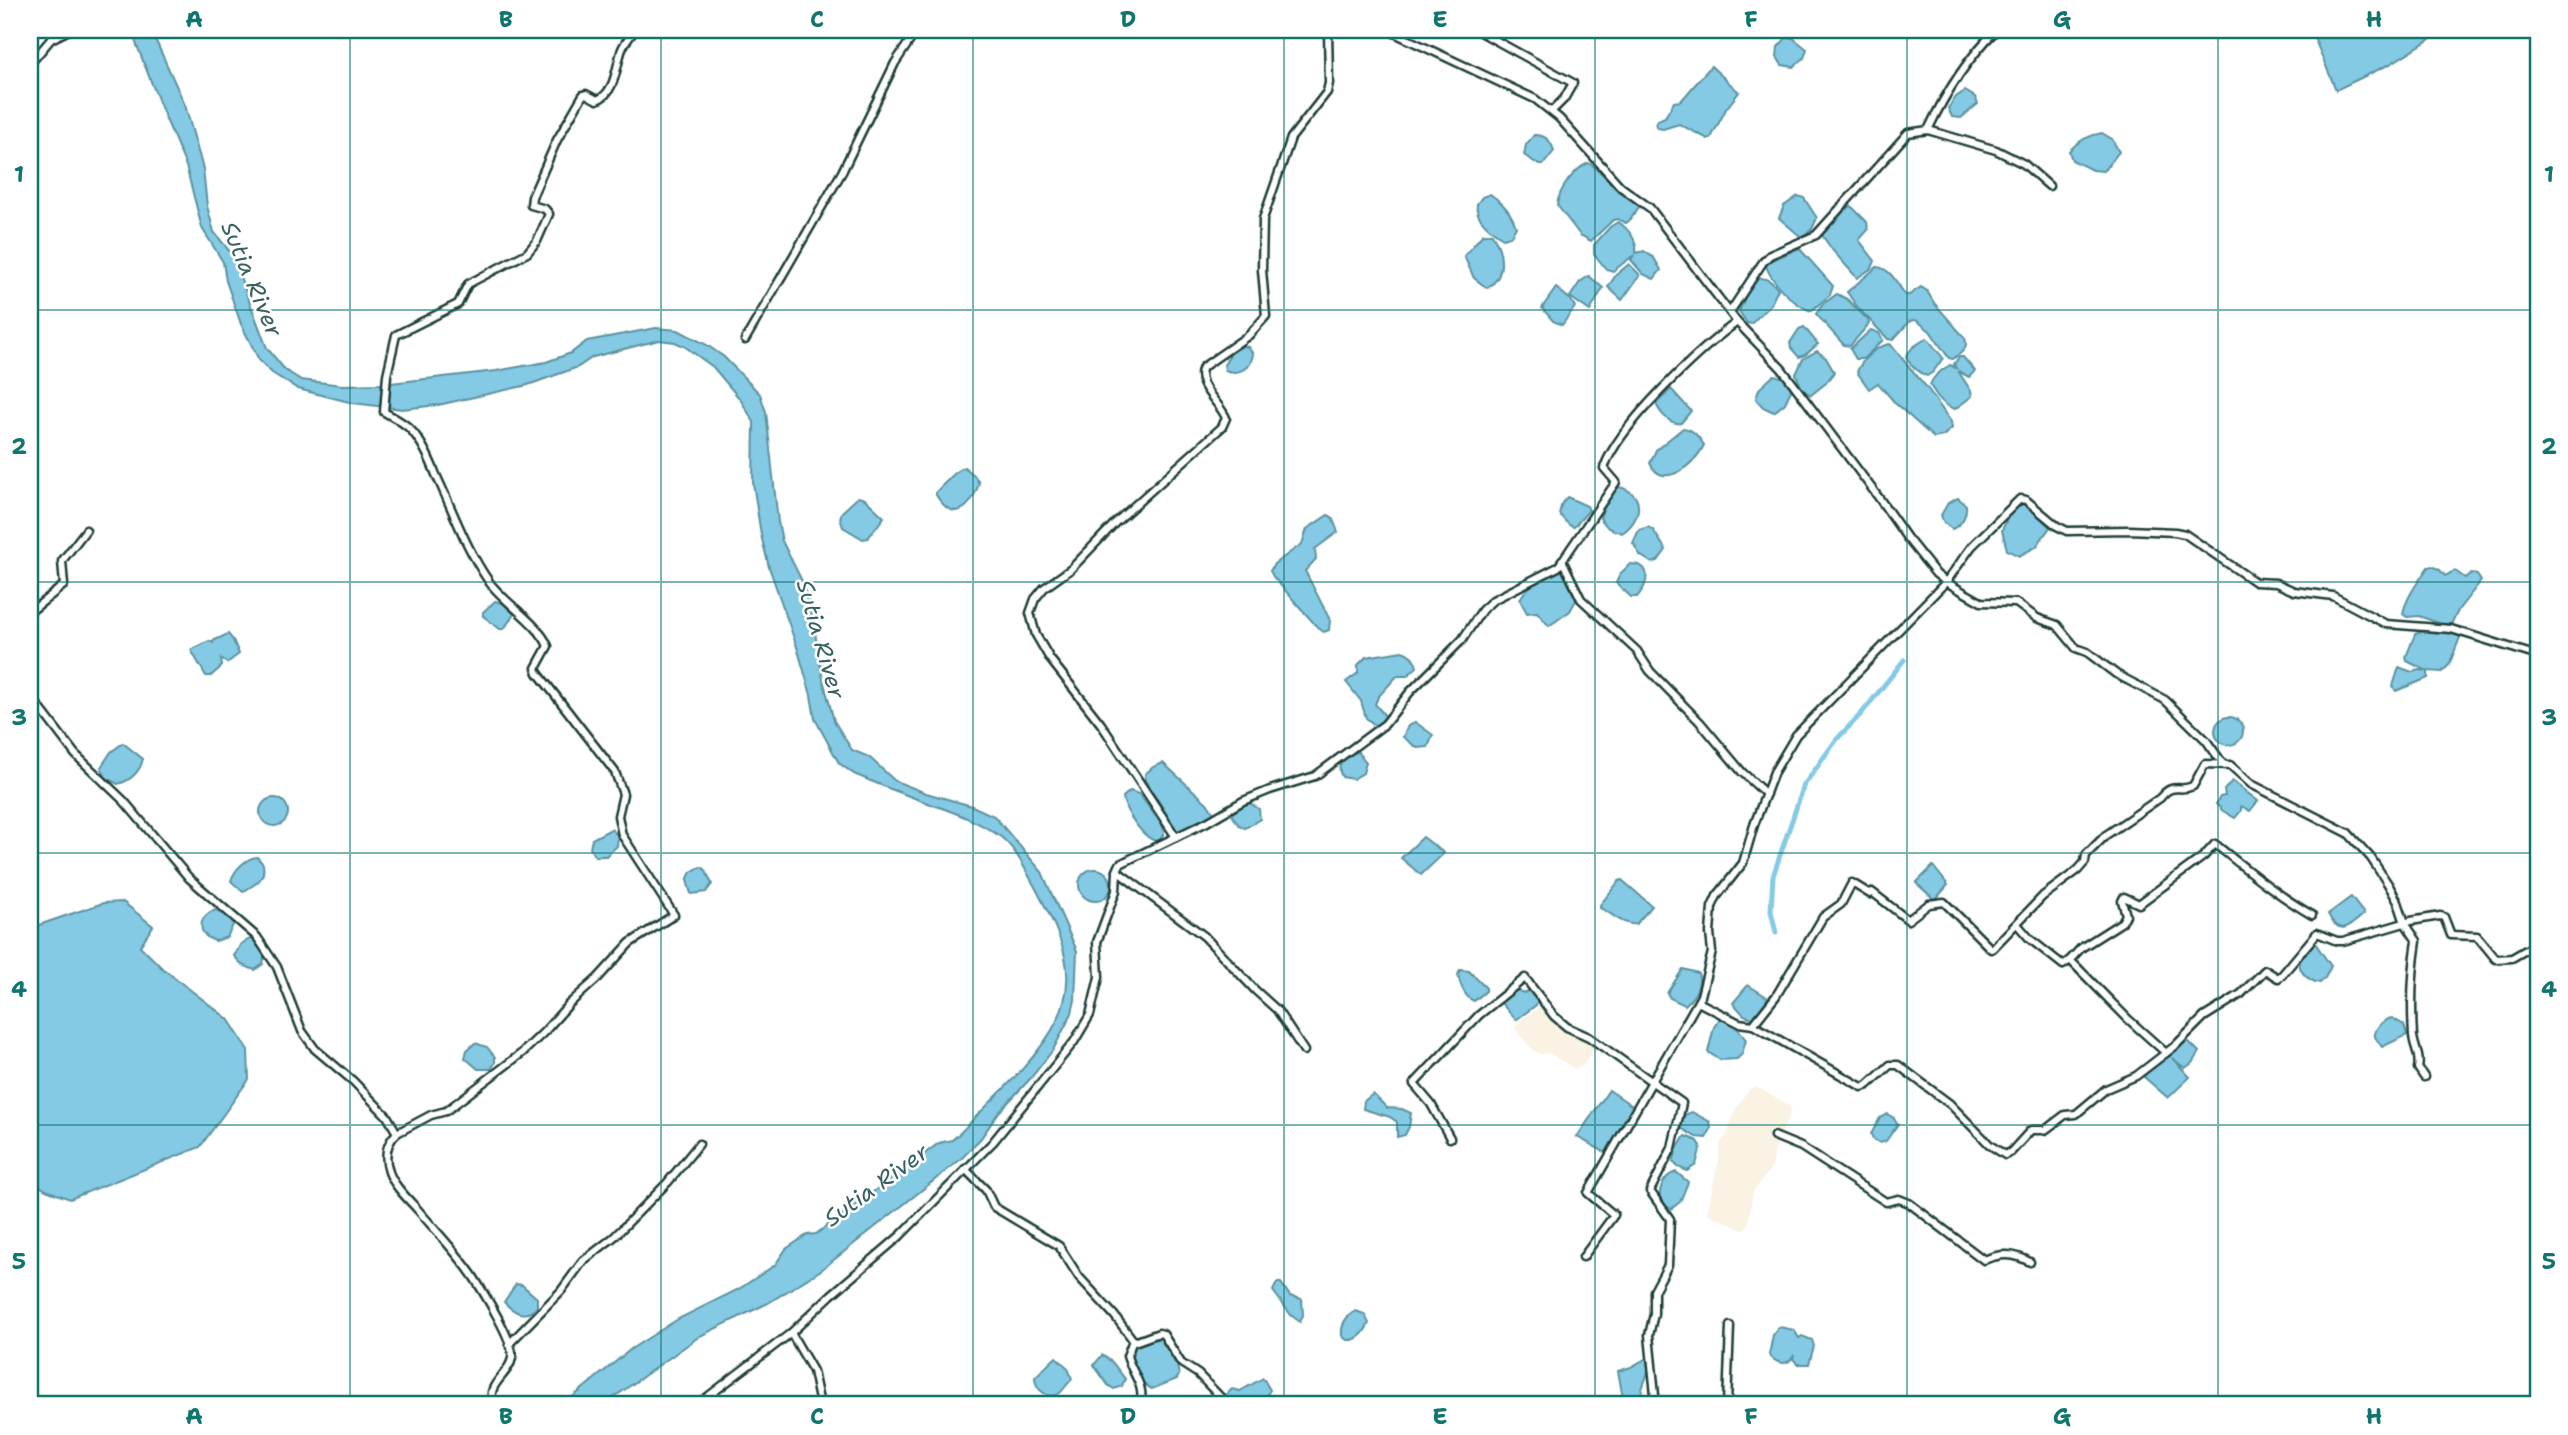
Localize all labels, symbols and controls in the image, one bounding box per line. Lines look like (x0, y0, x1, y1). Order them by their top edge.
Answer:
text: A (185, 4, 203, 34)
text: B (499, 4, 513, 34)
text: C (810, 4, 824, 34)
text: D (1120, 4, 1136, 34)
text: E (1432, 4, 1448, 34)
text: F (1744, 4, 1758, 34)
text: G (2053, 4, 2072, 34)
text: H (2366, 4, 2382, 34)
text: 1 (14, 159, 24, 189)
text: 1 (2544, 159, 2554, 189)
water label: Sutia River (214, 217, 290, 342)
text: 2 (11, 431, 27, 461)
text: 2 (2541, 431, 2557, 461)
water label: Sutia River (790, 576, 853, 703)
text: 3 (11, 702, 27, 732)
text: 3 (2541, 702, 2557, 732)
text: 4 (11, 974, 27, 1004)
text: 4 (2541, 974, 2557, 1004)
water label: Sutia River (818, 1136, 935, 1233)
text: 5 (12, 1246, 26, 1276)
text: 5 (2542, 1246, 2556, 1276)
text: A (185, 1401, 203, 1431)
text: B (499, 1401, 513, 1431)
text: C (810, 1401, 824, 1431)
text: D (1120, 1401, 1136, 1431)
text: E (1432, 1401, 1448, 1431)
text: F (1744, 1401, 1758, 1431)
text: G (2053, 1401, 2072, 1431)
text: H (2366, 1401, 2382, 1431)

